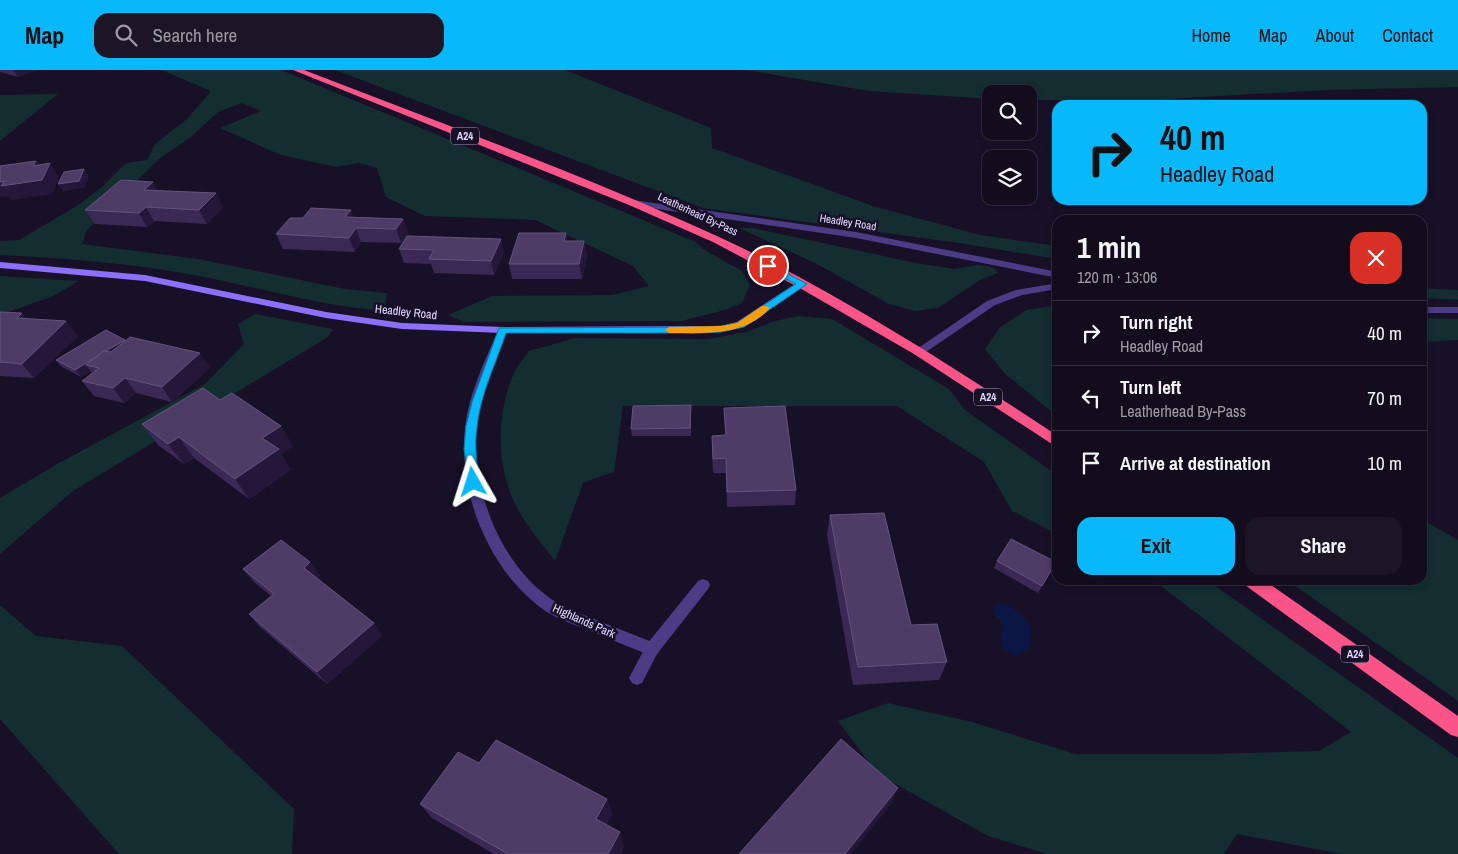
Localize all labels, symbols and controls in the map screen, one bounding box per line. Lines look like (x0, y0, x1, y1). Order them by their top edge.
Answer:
search box (94, 13, 444, 58)
text: Map (25, 19, 64, 51)
icon: search (112, 21, 140, 49)
text: Search here (152, 22, 237, 48)
text: Home (1191, 23, 1231, 48)
text: Map (1259, 23, 1288, 48)
text: About (1316, 23, 1354, 48)
text: Contact (1382, 23, 1433, 48)
map controls (982, 85, 1037, 205)
button: search (982, 85, 1037, 140)
text: 40 m (1160, 114, 1225, 161)
icon: right (1077, 120, 1142, 185)
road number: A24 (451, 128, 479, 144)
button: layers (982, 150, 1037, 205)
text: Headley Road (1160, 159, 1274, 189)
street label: Leatherhead By-Pass (656, 189, 741, 239)
street label: Headley Road (819, 211, 877, 233)
text: 1 min (1077, 227, 1141, 267)
button: close (1350, 232, 1402, 284)
pin (747, 245, 789, 287)
icon: arrive (754, 252, 782, 280)
text: 120 m · 13:06 (1077, 266, 1157, 288)
street label: Headley Road (374, 301, 438, 323)
text: Turn right (1120, 309, 1192, 335)
icon: right (1077, 319, 1105, 347)
text: 40 m (1367, 320, 1402, 346)
text: Headley Road (1120, 335, 1203, 357)
text: Turn left (1120, 374, 1181, 400)
icon: left (1077, 384, 1105, 412)
text: 70 m (1367, 385, 1402, 411)
road number: A24 (974, 388, 1002, 406)
text: Leatherhead By-Pass (1120, 400, 1246, 422)
icon: arrive (1077, 449, 1105, 477)
text: Arrive at destination (1120, 450, 1271, 476)
text: 10 m (1367, 450, 1402, 476)
position arrow (446, 455, 498, 507)
button: Exit (1077, 517, 1235, 575)
button: Share (1245, 517, 1402, 575)
street label: Highlands Park (550, 600, 618, 642)
road number: A24 (1341, 646, 1369, 662)

